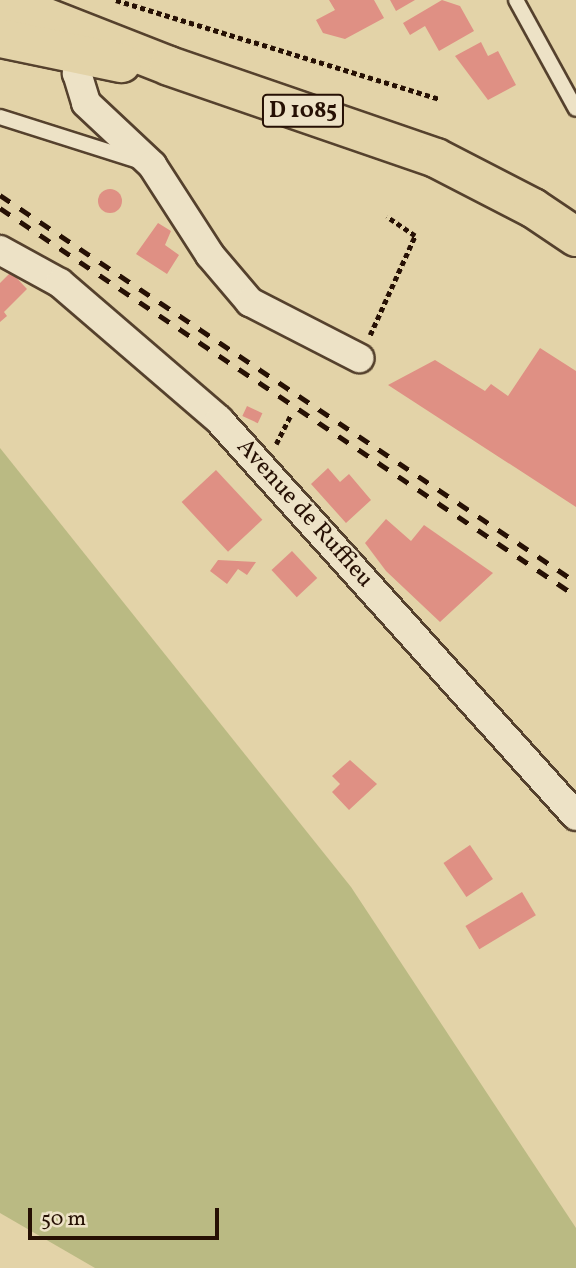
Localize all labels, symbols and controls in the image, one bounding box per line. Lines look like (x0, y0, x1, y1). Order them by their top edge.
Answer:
road number: D 1085 (261, 92, 345, 130)
street label: Avenue de Ruffieu (230, 434, 378, 594)
scale bar (32, 1194, 222, 1238)
text: 50 m (41, 1205, 86, 1234)

